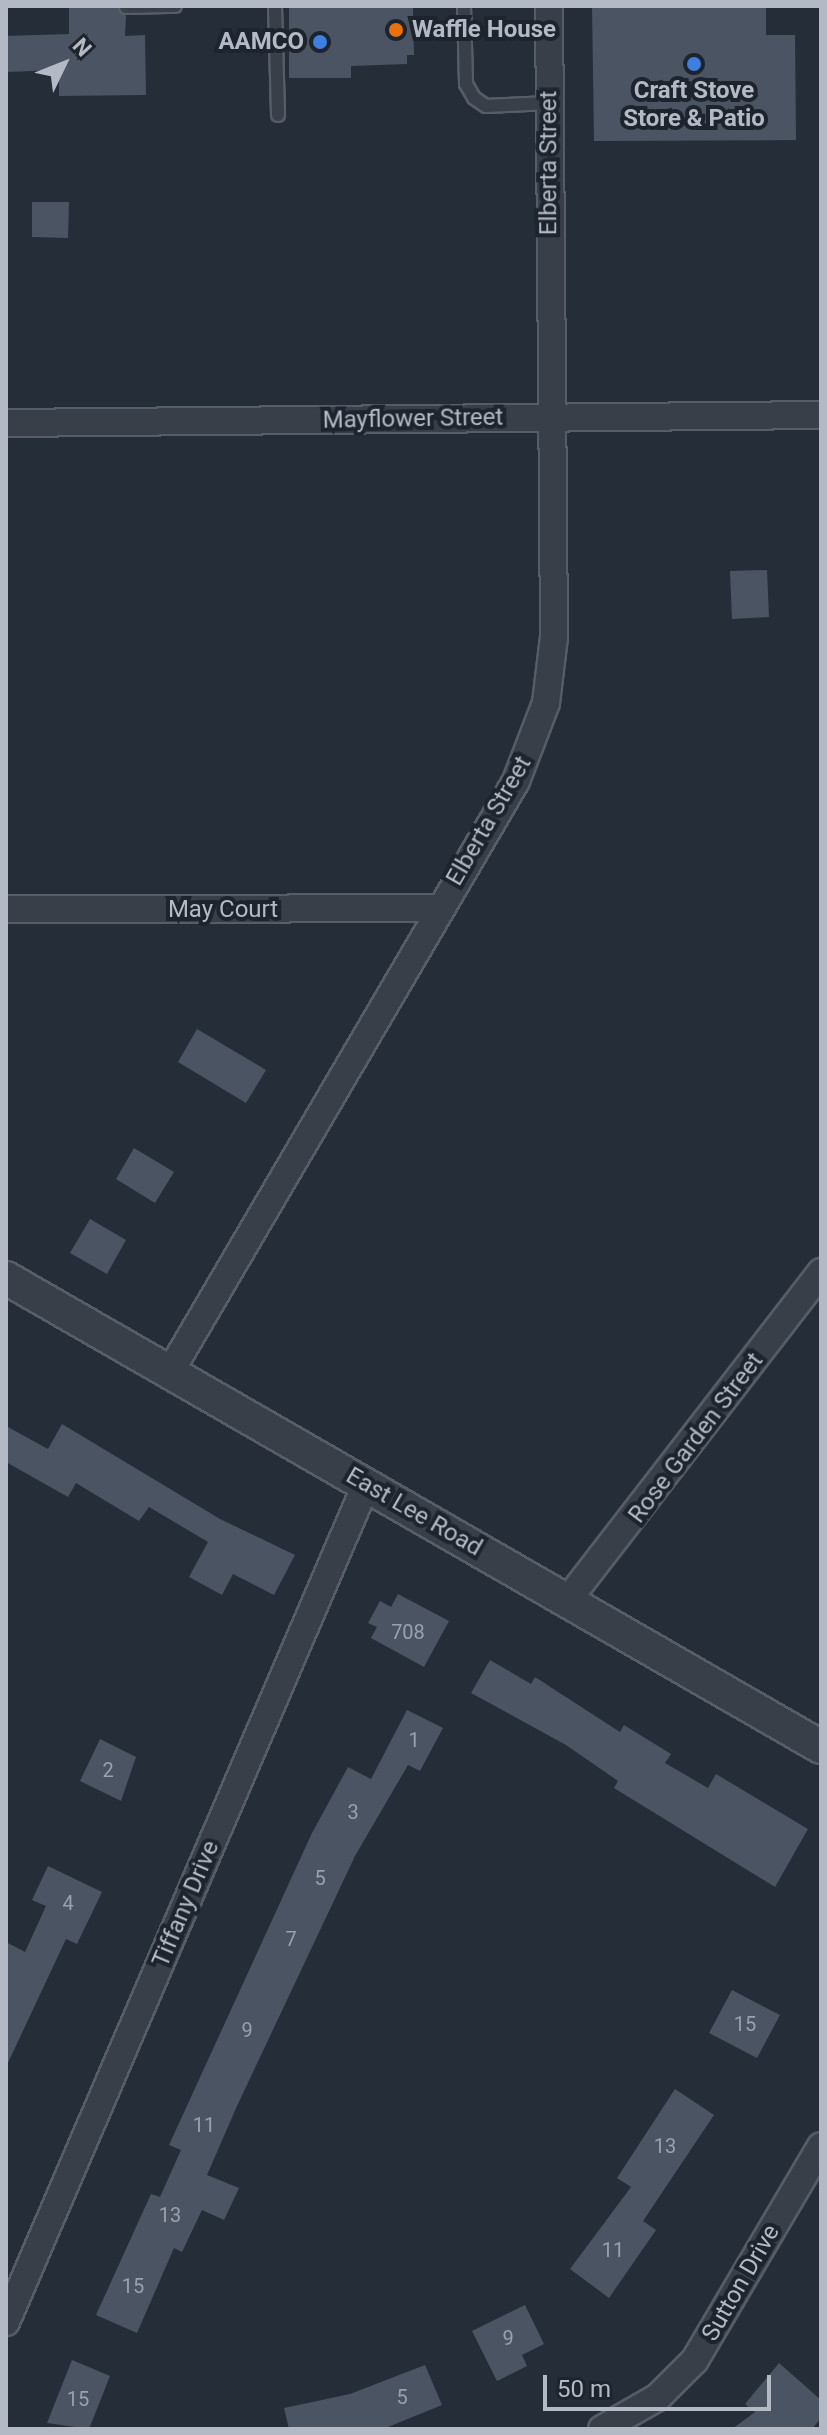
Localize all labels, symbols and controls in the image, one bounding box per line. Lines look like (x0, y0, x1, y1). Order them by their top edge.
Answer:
place label: Waffle House (412, 16, 556, 44)
marker: Waffle House (387, 21, 405, 39)
north arrow (24, 24, 104, 104)
place label: AAMCO (218, 28, 304, 56)
text: N (67, 33, 96, 61)
marker: AAMCO (311, 33, 329, 51)
marker: Craft Stove Store & Patio (685, 55, 703, 73)
place label: Craft Stove Store & Patio (623, 77, 765, 133)
street label: Elberta Street (535, 91, 563, 235)
street label: Mayflower Street (322, 403, 504, 435)
street label: Elberta Street (440, 751, 538, 891)
street label: May Court (168, 896, 278, 924)
street label: Rose Garden Street (623, 1347, 769, 1529)
street label: East Lee Road (341, 1461, 487, 1563)
house number: 708 (391, 1620, 425, 1644)
house number: 1 (408, 1728, 420, 1752)
house number: 2 (102, 1758, 114, 1782)
house number: 3 (347, 1800, 359, 1824)
street label: Tiffany Drive (146, 1837, 226, 1971)
house number: 5 (314, 1866, 326, 1890)
house number: 4 (62, 1891, 74, 1915)
house number: 7 (285, 1927, 297, 1951)
house number: 15 (734, 2012, 756, 2036)
house number: 9 (241, 2018, 253, 2042)
house number: 11 (193, 2113, 215, 2137)
house number: 13 (654, 2134, 676, 2158)
house number: 13 (159, 2203, 181, 2227)
street label: Sutton Drive (696, 2220, 786, 2346)
house number: 11 (602, 2238, 624, 2262)
house number: 15 (122, 2274, 144, 2298)
house number: 9 (502, 2326, 514, 2350)
scale bar (547, 2359, 775, 2409)
text: 50 m (557, 2375, 611, 2403)
house number: 5 (396, 2385, 408, 2409)
house number: 15 (67, 2387, 89, 2411)

